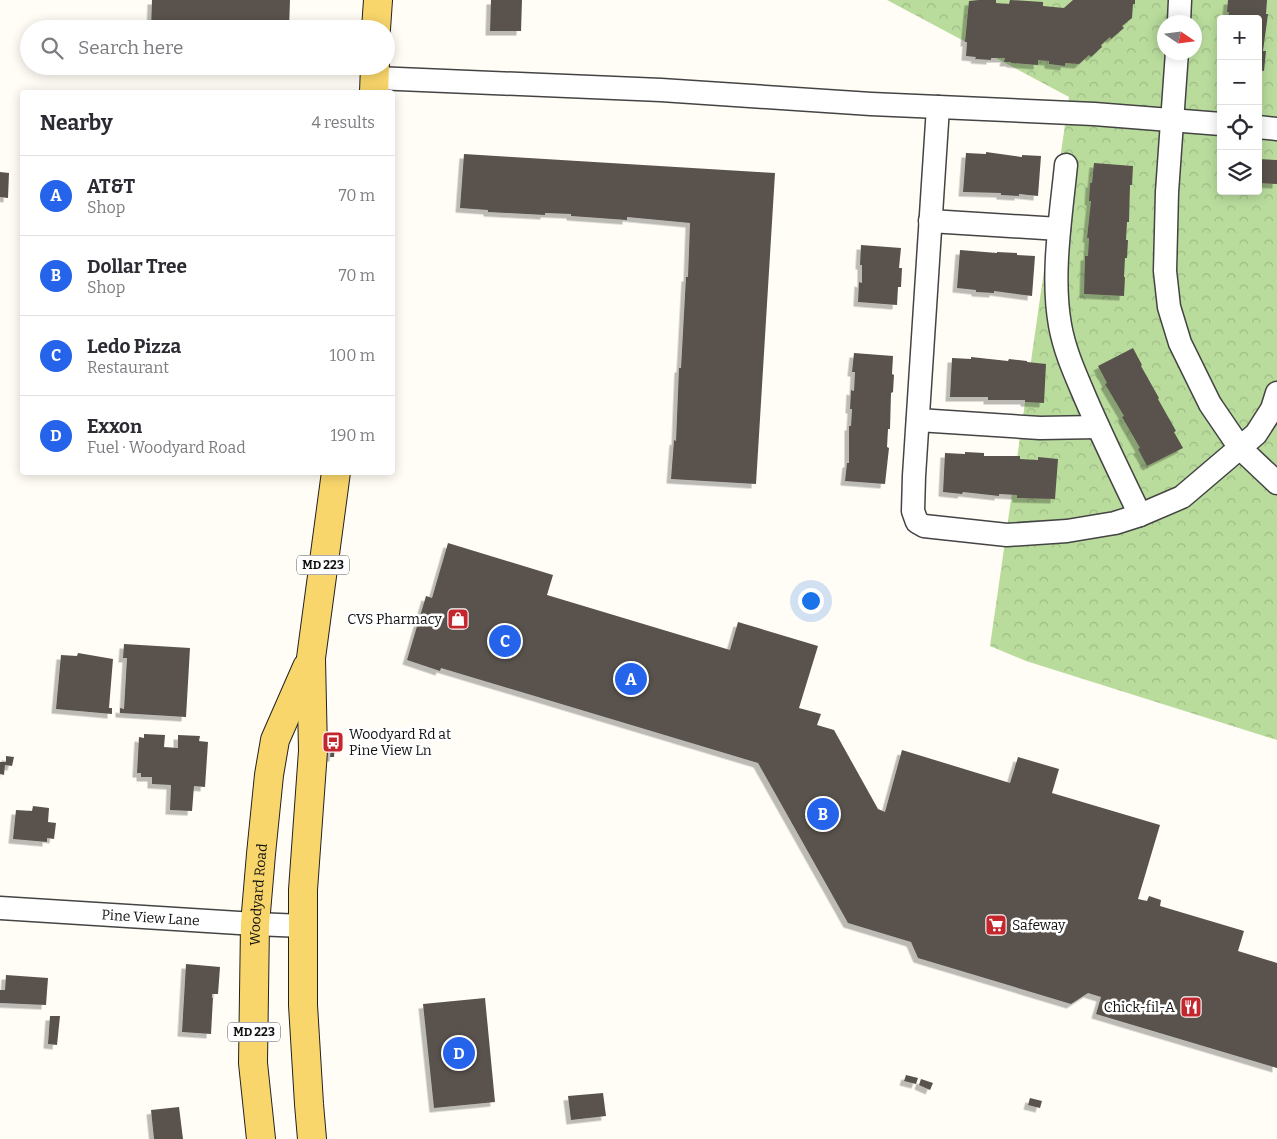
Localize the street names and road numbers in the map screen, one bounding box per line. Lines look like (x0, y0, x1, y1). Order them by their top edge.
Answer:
road number: MD 223 (297, 556, 349, 574)
street label: Woodyard Road (247, 843, 271, 946)
street label: Pine View Lane (101, 906, 200, 930)
road number: MD 223 (228, 1022, 280, 1042)

